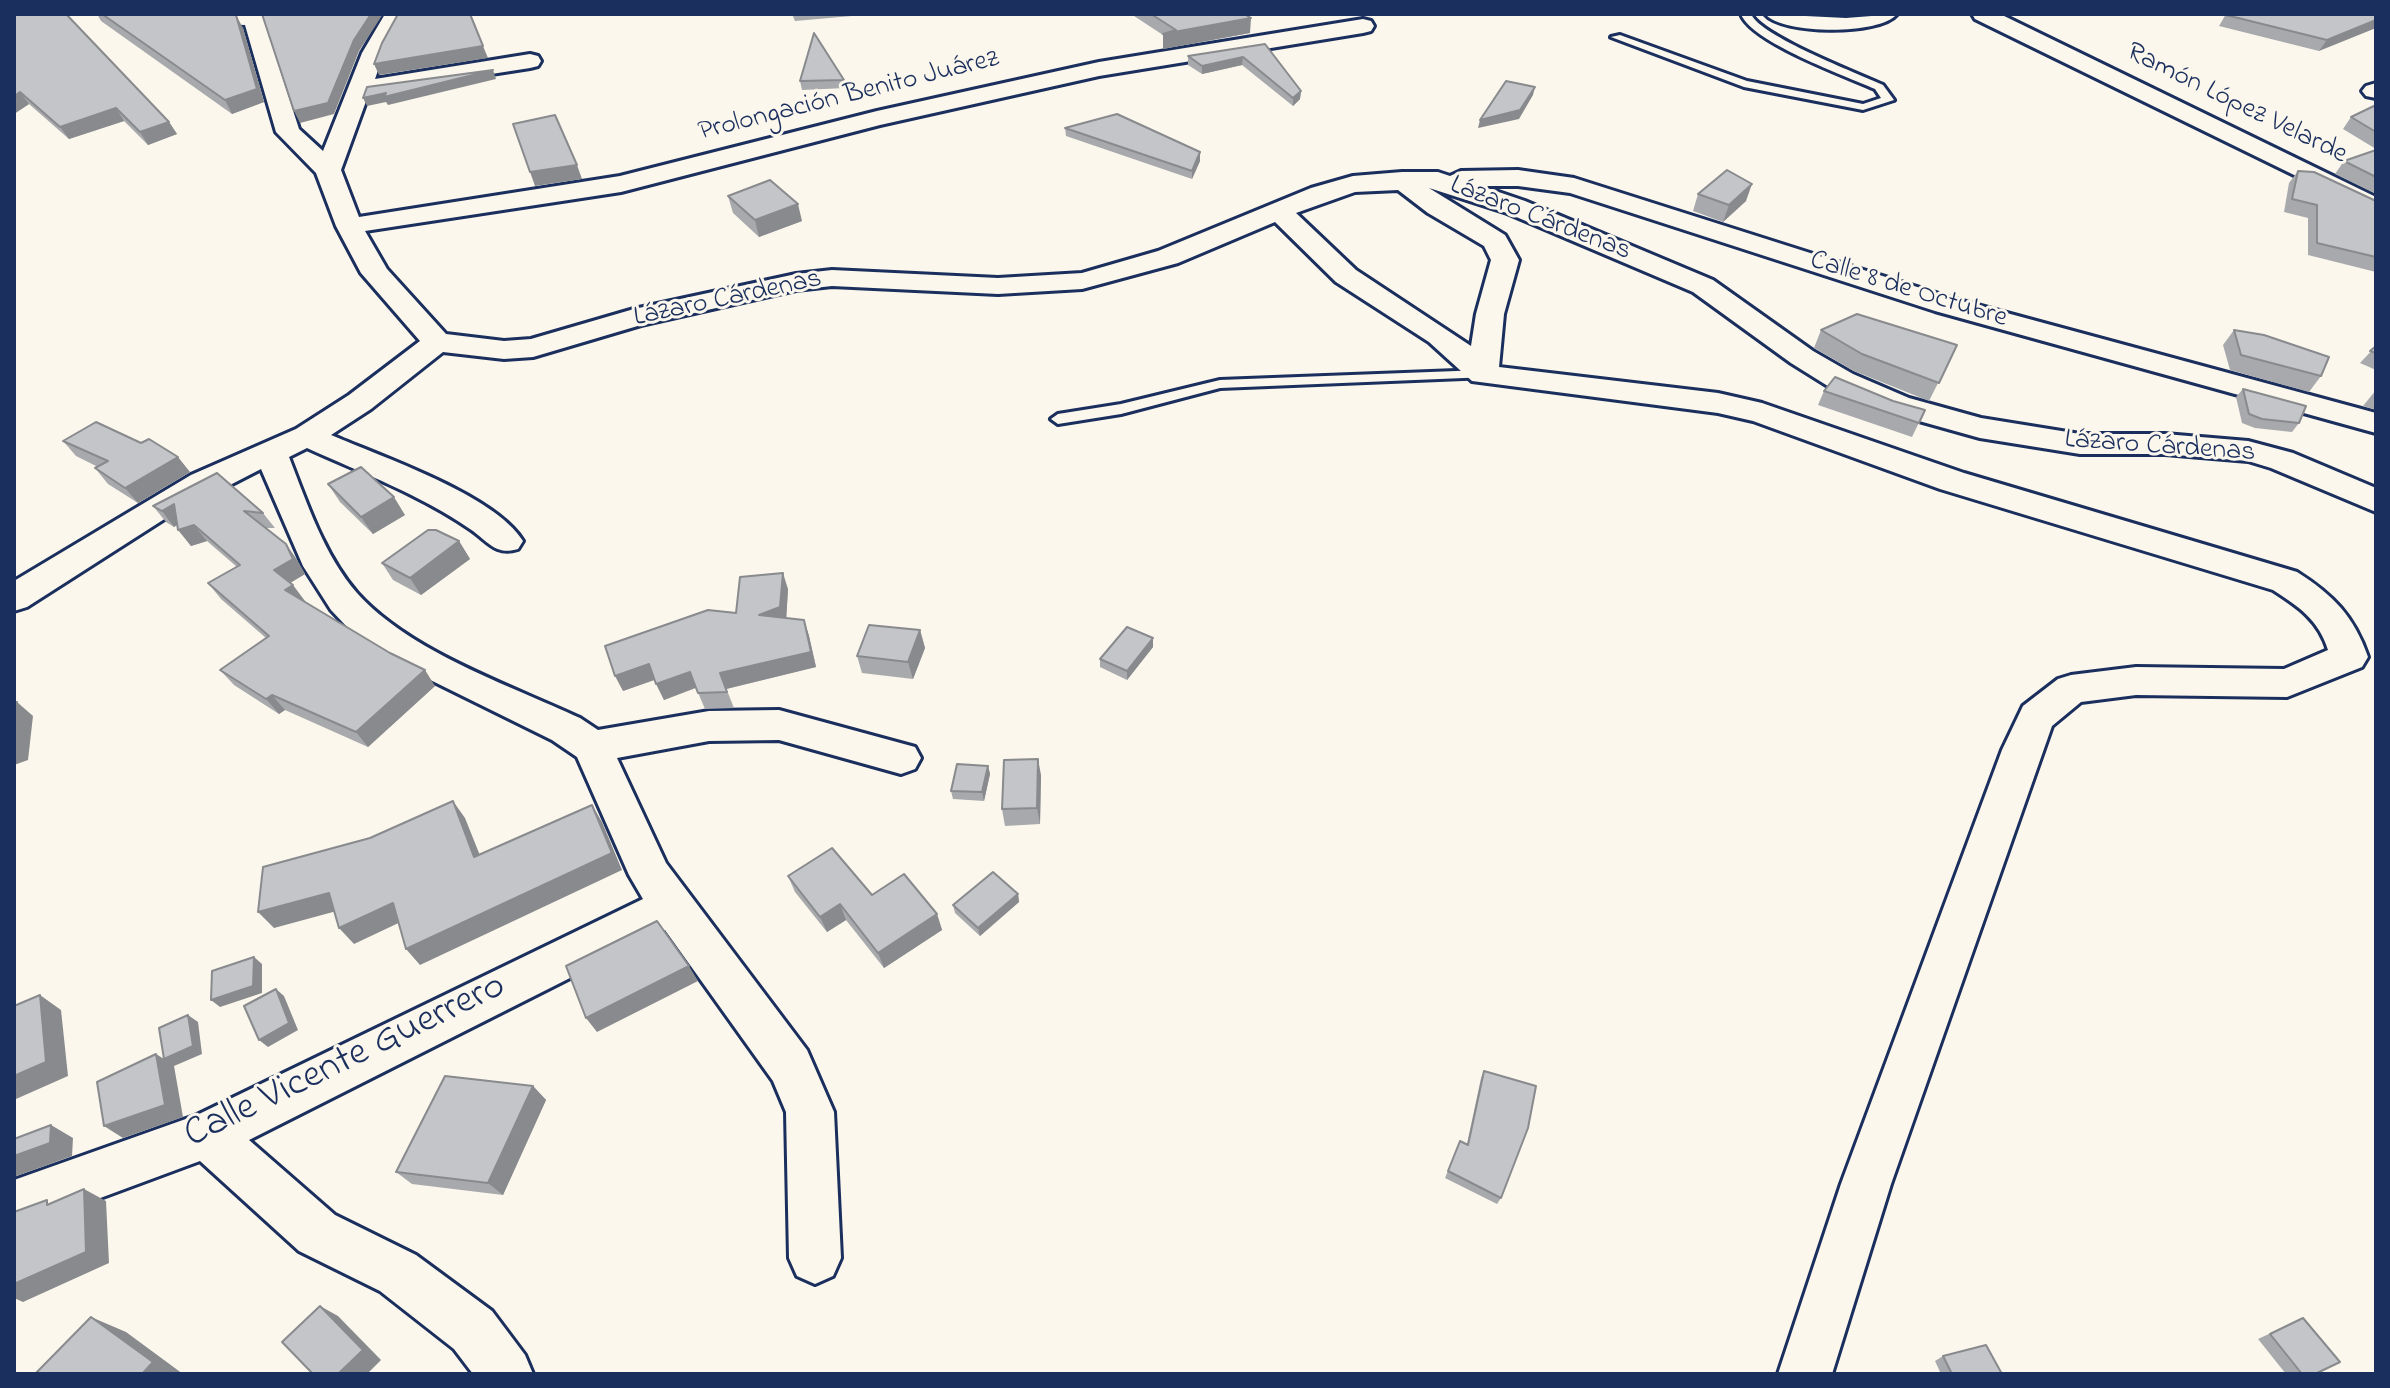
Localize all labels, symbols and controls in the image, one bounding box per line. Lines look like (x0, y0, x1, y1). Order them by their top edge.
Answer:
street label: Ramón López Velarde (2120, 37, 2352, 173)
street label: Prolongación Benito Juárez (695, 43, 1003, 151)
street label: Lázaro Cárdenas (1445, 170, 1635, 270)
street label: Calle 8 de Octubre (1805, 245, 2011, 337)
street label: Lázaro Cárdenas (631, 264, 825, 336)
street label: Lázaro Cárdenas (2063, 425, 2257, 471)
street label: Calle Vicente Guerrero (178, 964, 514, 1162)

